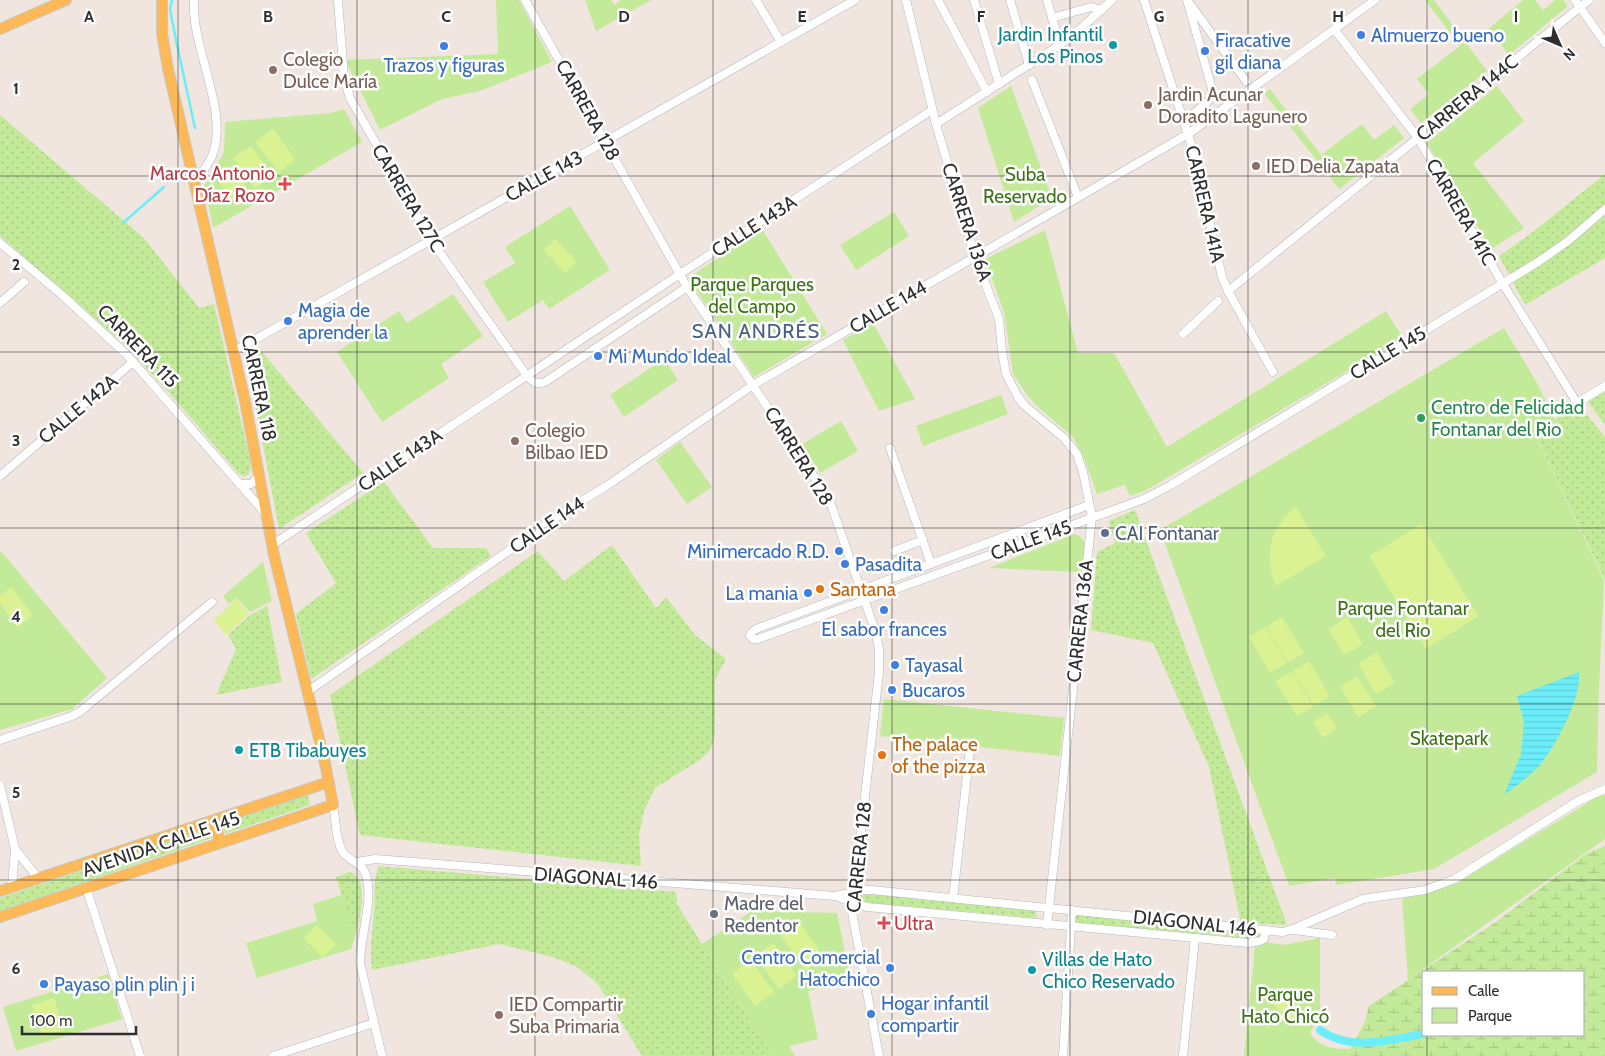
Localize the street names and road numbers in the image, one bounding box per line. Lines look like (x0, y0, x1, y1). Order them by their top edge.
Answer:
street label: CARRERA 144C (1412, 50, 1523, 146)
street label: CARRERA 128 (551, 55, 625, 165)
street label: CARRERA 127C (367, 140, 449, 256)
street label: CARRERA 141A (1180, 143, 1230, 265)
street label: CALLE 143 (501, 145, 587, 207)
street label: CARRERA 141C (1421, 155, 1501, 270)
street label: CARRERA 136A (937, 160, 997, 284)
street label: CALLE 143A (707, 190, 801, 262)
street label: CALLE 144 (845, 276, 931, 338)
street label: CARRERA 115 (93, 300, 183, 392)
street label: CALLE 145 (1346, 321, 1430, 385)
street label: CARRERA 118 (237, 333, 281, 443)
street label: CALLE 142A (34, 369, 122, 449)
street label: CARRERA 128 (760, 402, 838, 510)
street label: CALLE 143A (354, 423, 447, 496)
street label: CALLE 144 (505, 492, 589, 558)
street label: CALLE 145 (987, 515, 1075, 565)
street label: CARRERA 136A (1062, 558, 1098, 683)
street label: CARRERA 128 (842, 800, 876, 914)
street label: AVENIDA CALLE 145 (79, 806, 243, 882)
street label: DIAGONAL 146 (533, 862, 659, 894)
street label: DIAGONAL 146 (1132, 905, 1258, 941)

